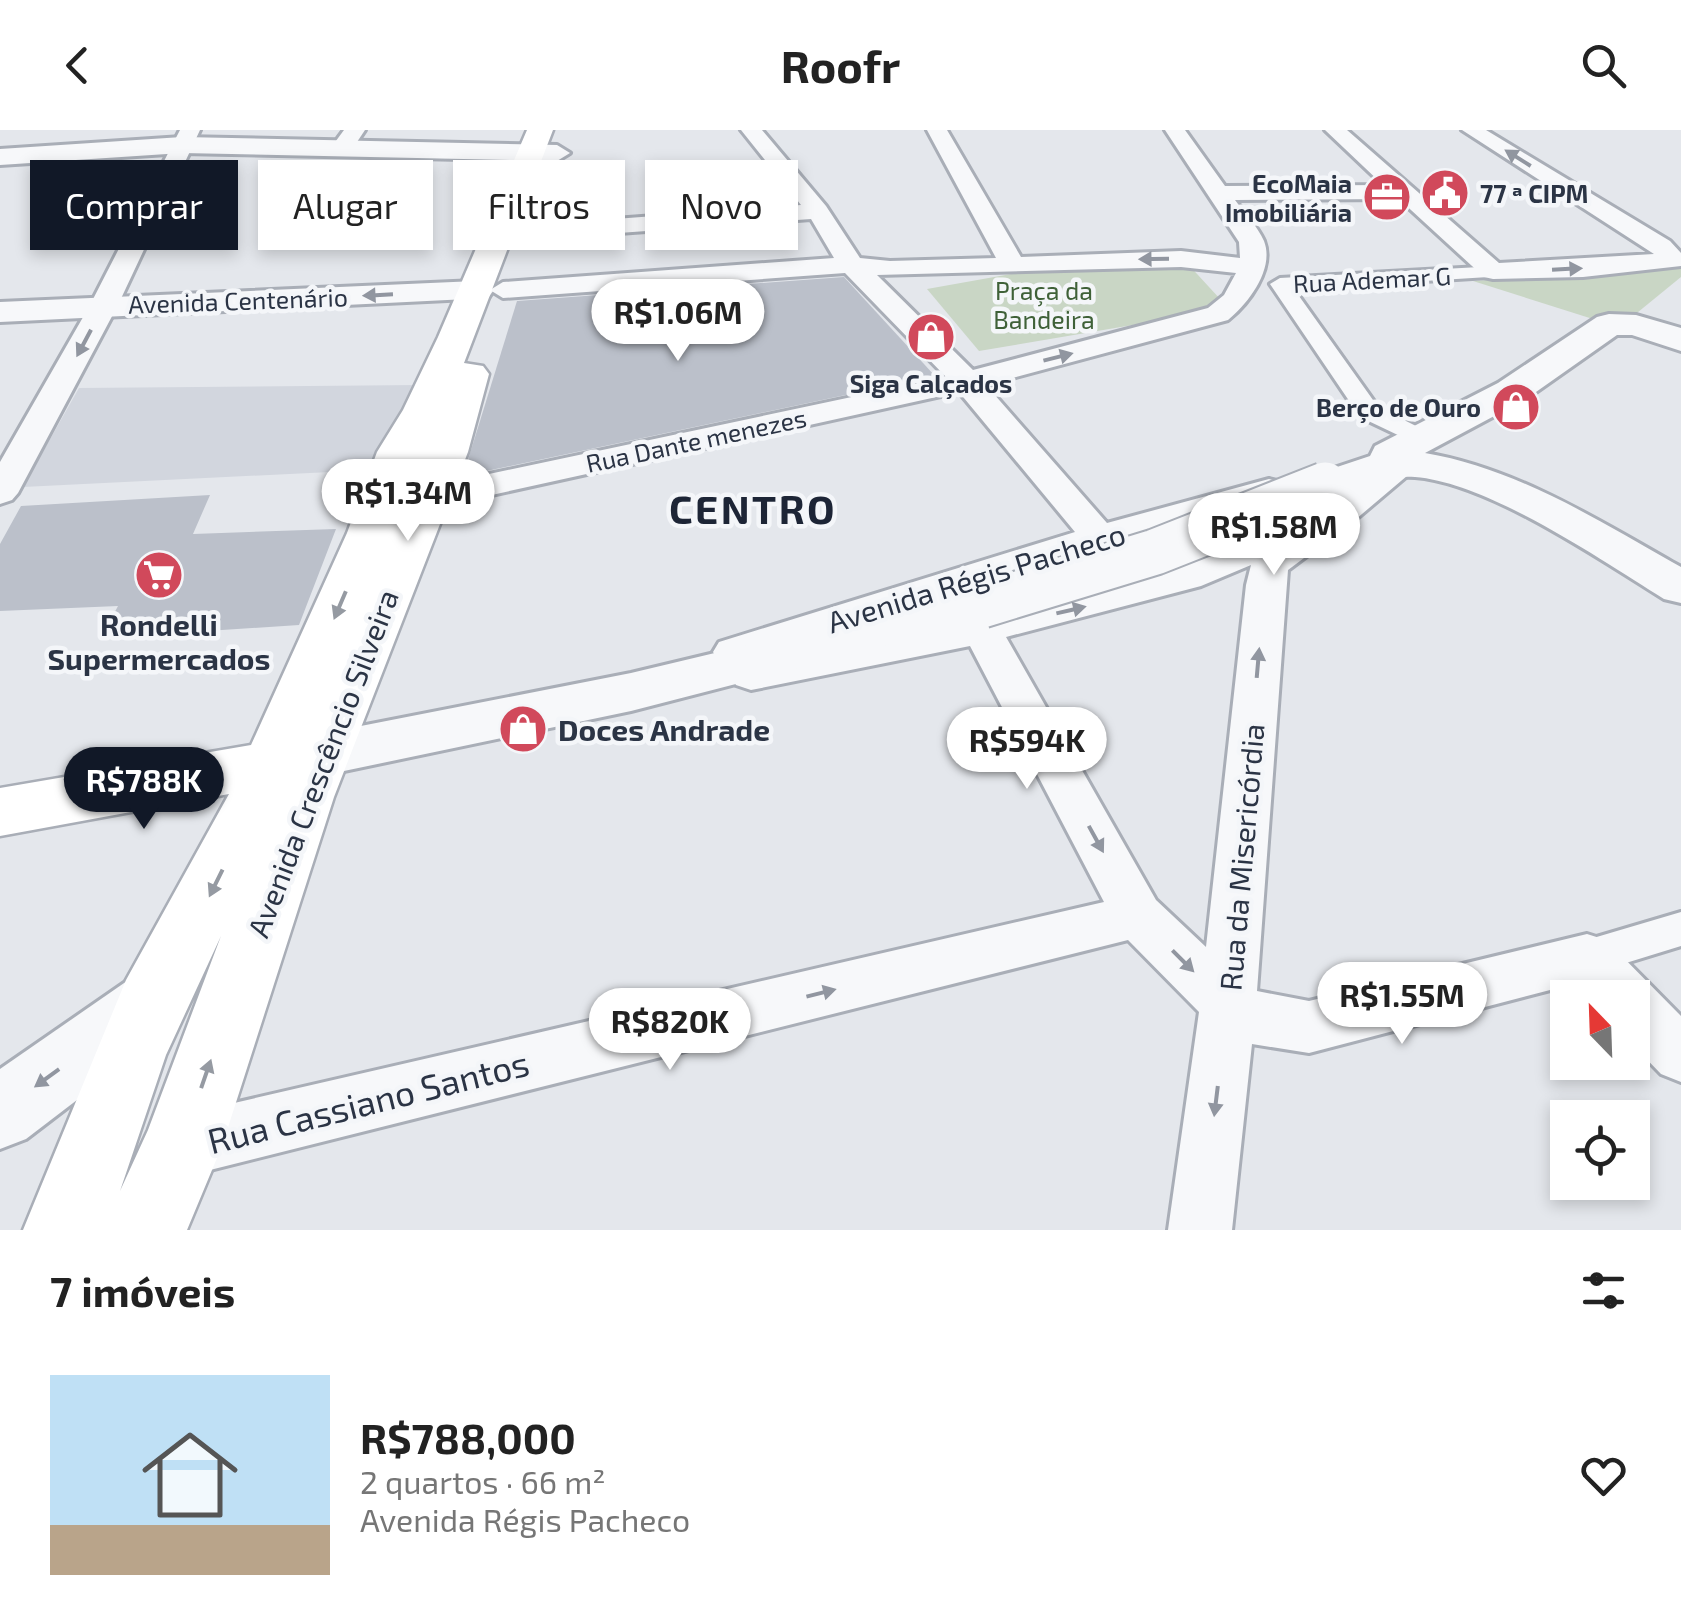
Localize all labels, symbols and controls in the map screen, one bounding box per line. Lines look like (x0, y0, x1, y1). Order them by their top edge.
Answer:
icon: back (50, 38, 105, 93)
text: Roofr (781, 38, 900, 92)
icon: search (1576, 38, 1631, 93)
one-way arrow (1504, 149, 1532, 167)
chip: Comprar (30, 160, 238, 250)
chip: Alugar (258, 160, 433, 250)
chip: Filtros (453, 160, 625, 250)
chip: Novo (645, 160, 798, 250)
public building icon: 77 ª CIPM (1419, 167, 1471, 219)
place label: EcoMaia Imobiliária (1225, 168, 1352, 227)
office icon: EcoMaia Imobiliária (1361, 171, 1413, 223)
place label: 77 ª CIPM (1480, 178, 1588, 208)
one-way arrow (1138, 252, 1170, 268)
street label: Rua Ademar G (1292, 260, 1452, 298)
one-way arrow (1552, 261, 1584, 277)
park label: Praça da Bandeira (993, 275, 1095, 334)
pin: R$1.06M (586, 279, 770, 364)
street label: Avenida Centenário (128, 281, 348, 319)
one-way arrow (362, 287, 394, 303)
text: R$1.06M (613, 292, 743, 330)
shop icon: Siga Calçados (905, 311, 957, 363)
one-way arrow (76, 328, 93, 357)
one-way arrow (1042, 348, 1073, 364)
place label: Siga Calçados (850, 368, 1012, 400)
shop icon: Berço de Ouro (1490, 381, 1542, 433)
place label: Berço de Ouro (1316, 392, 1481, 424)
street label: Rua Dante menezes (583, 402, 809, 478)
pin: R$1.34M (316, 459, 500, 544)
text: R$1.34M (344, 472, 472, 510)
district label: CENTRO (669, 484, 837, 532)
pin: R$1.58M (1182, 493, 1366, 578)
text: R$1.58M (1210, 506, 1338, 544)
street label: Avenida Régis Pacheco (823, 515, 1129, 639)
supermarket icon: Rondelli Supermercados (133, 549, 185, 601)
street label: Avenida Crescêncio Silveira (239, 584, 405, 942)
one-way arrow (332, 590, 348, 620)
one-way arrow (1056, 602, 1087, 617)
place label: Rondelli Supermercados (48, 606, 270, 676)
one-way arrow (1250, 647, 1266, 679)
shop icon: Doces Andrade (497, 703, 549, 755)
pin: R$594K (946, 707, 1108, 792)
place label: Doces Andrade (558, 711, 770, 747)
text: R$594K (969, 720, 1085, 758)
street label: Rua da Misericórdia (1211, 722, 1271, 992)
pin: R$788K (63, 747, 225, 832)
text: R$788K (86, 760, 202, 798)
one-way arrow (1087, 824, 1104, 853)
one-way arrow (208, 869, 225, 898)
one-way arrow (1170, 948, 1194, 972)
pin: R$1.55M (1310, 962, 1494, 1047)
text: R$1.55M (1339, 975, 1465, 1013)
north arrow (1550, 980, 1650, 1080)
map controls (1550, 980, 1650, 1200)
one-way arrow (806, 984, 837, 1000)
pin: R$820K (589, 988, 751, 1073)
text: R$820K (611, 1001, 729, 1039)
street label: Rua Cassiano Santos (203, 1041, 533, 1161)
one-way arrow (200, 1059, 215, 1089)
one-way arrow (34, 1068, 61, 1088)
one-way arrow (1208, 1086, 1224, 1117)
button: locate (1550, 1100, 1650, 1200)
icon: filters (1576, 1263, 1631, 1318)
text: 7 imóveis (50, 1265, 235, 1315)
text: R$788,000 (360, 1412, 576, 1462)
icon: home (130, 1415, 250, 1535)
icon: heart (1576, 1448, 1631, 1503)
text: 2 quartos · 66 m² (360, 1462, 605, 1500)
text: Avenida Régis Pacheco (360, 1500, 690, 1538)

